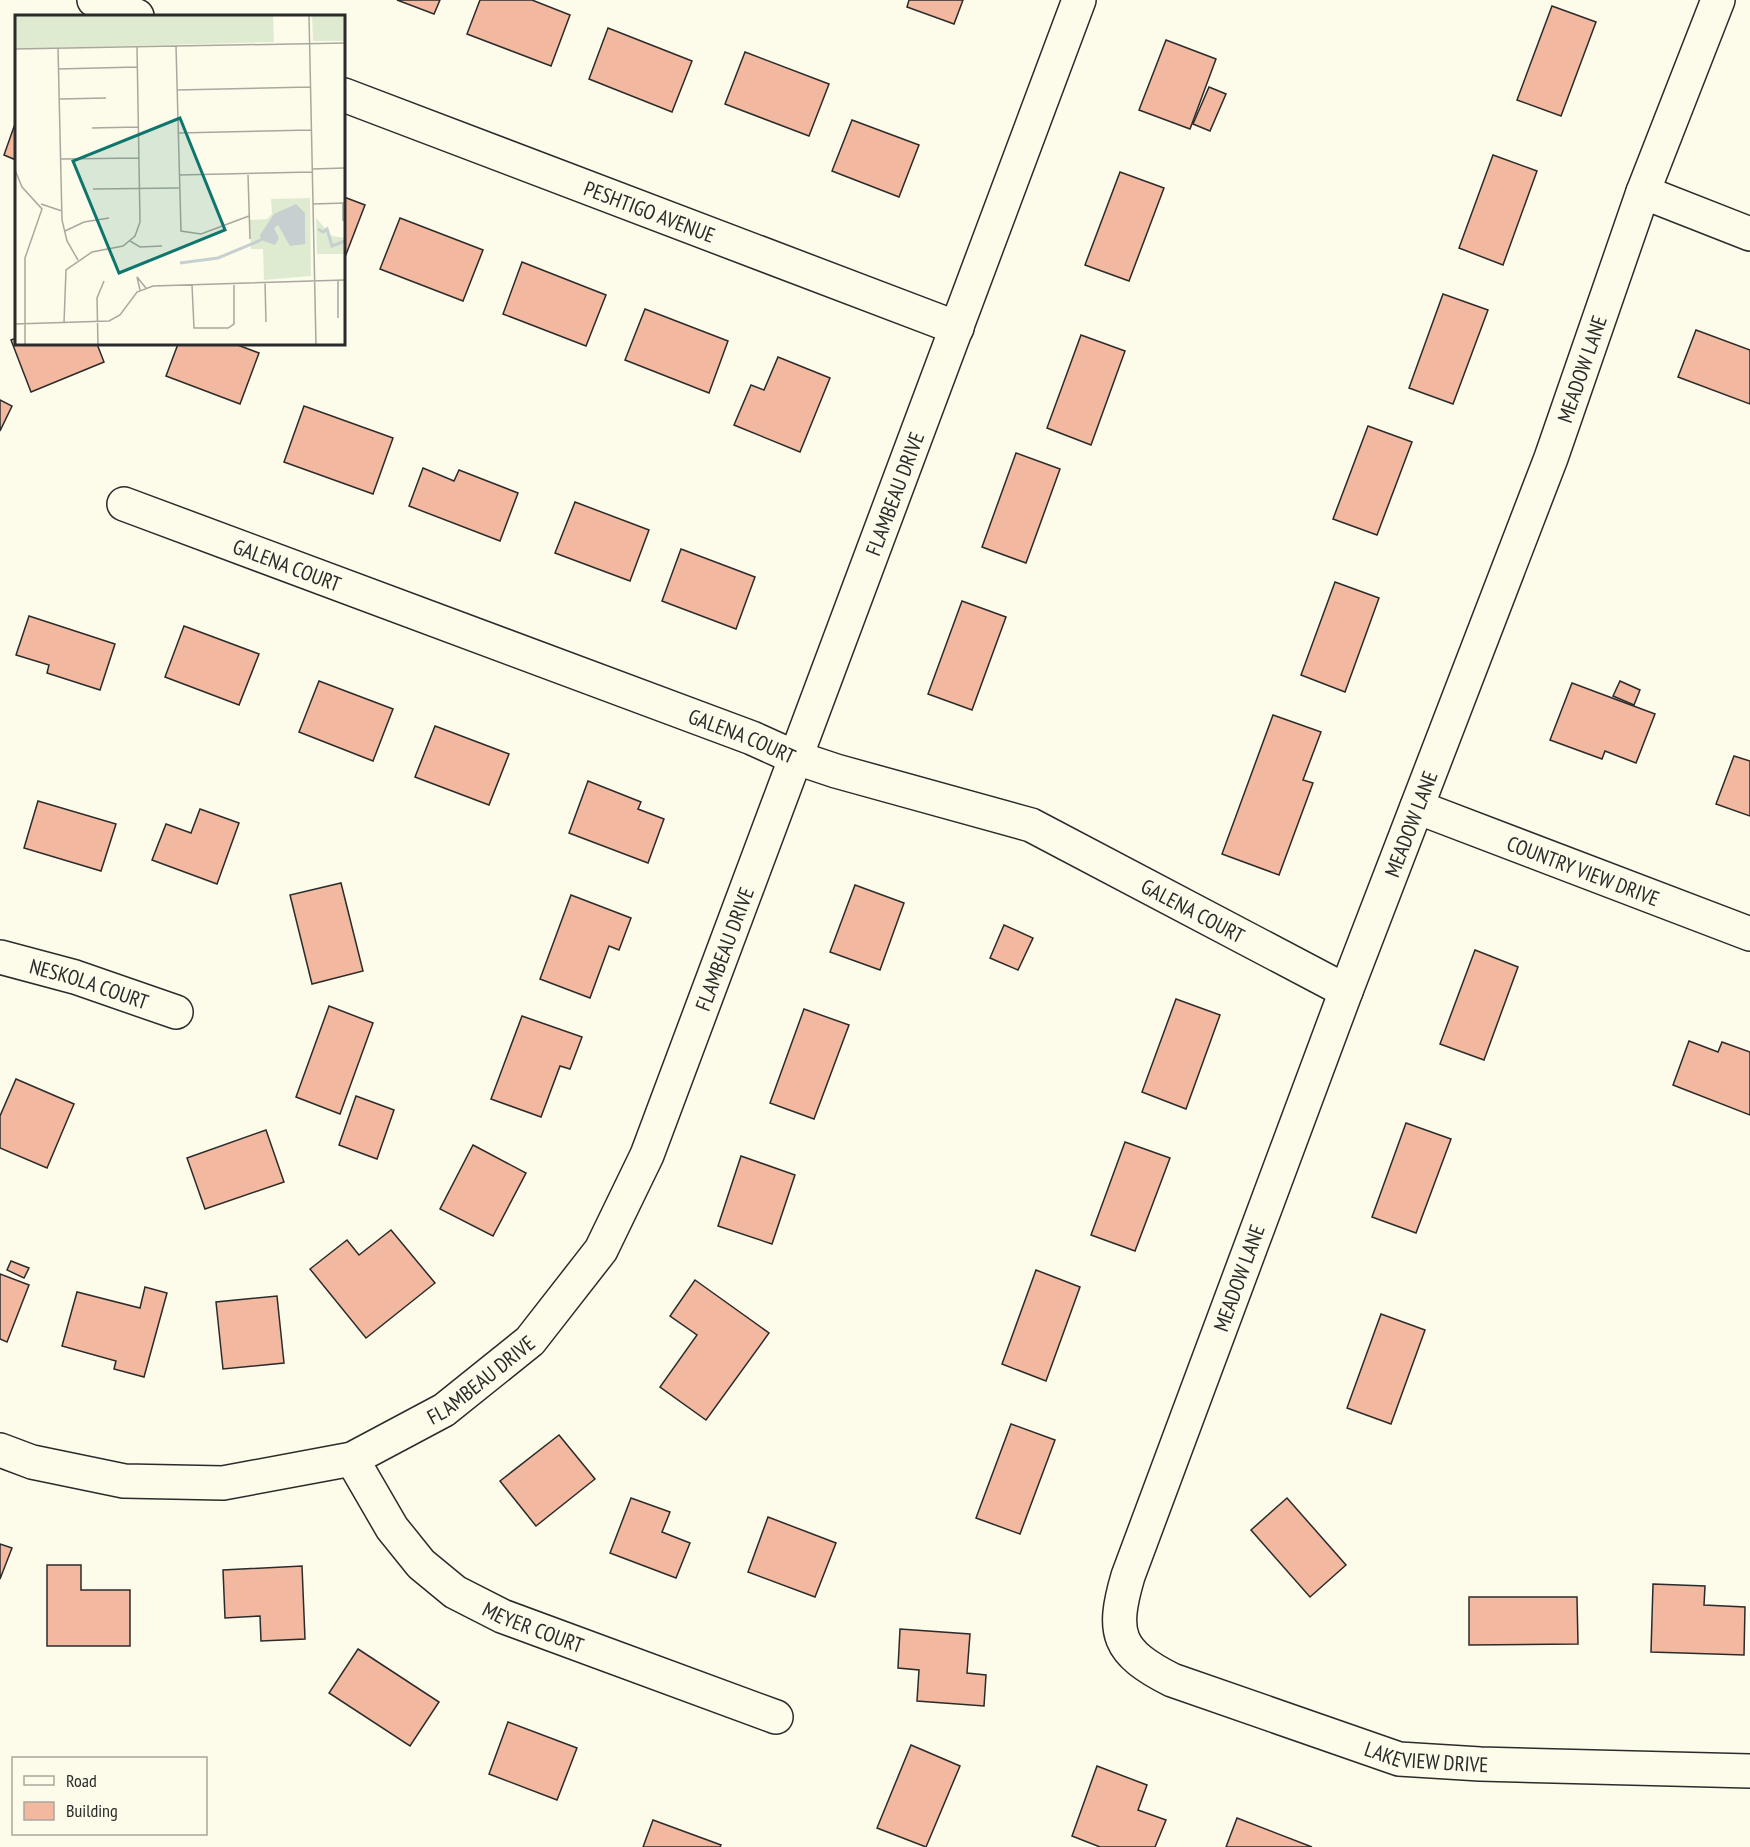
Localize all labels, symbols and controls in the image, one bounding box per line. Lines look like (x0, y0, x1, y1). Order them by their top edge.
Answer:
inset map (15, 15, 345, 345)
street label: PESHTIGO AVENUE (580, 174, 719, 248)
street label: MEADOW LANE (1551, 312, 1613, 426)
street label: FLAMBEAU DRIVE (859, 428, 930, 559)
street label: GALENA COURT (229, 532, 345, 597)
street label: GALENA COURT (685, 702, 800, 770)
street label: MEADOW LANE (1378, 767, 1444, 881)
street label: COUNTRY VIEW DRIVE (1503, 829, 1663, 912)
street label: GALENA COURT (1137, 872, 1250, 949)
street label: FLAMBEAU DRIVE (689, 883, 760, 1014)
street label: NESKOLA COURT (27, 952, 153, 1015)
street label: MEADOW LANE (1207, 1221, 1271, 1335)
street label: FLAMBEAU DRIVE (422, 1329, 540, 1430)
street label: MEYER COURT (478, 1595, 588, 1659)
street label: LAKEVIEW DRIVE (1361, 1735, 1489, 1778)
legend (12, 1757, 207, 1835)
text: Road (66, 1769, 97, 1792)
text: Building (66, 1799, 118, 1822)

